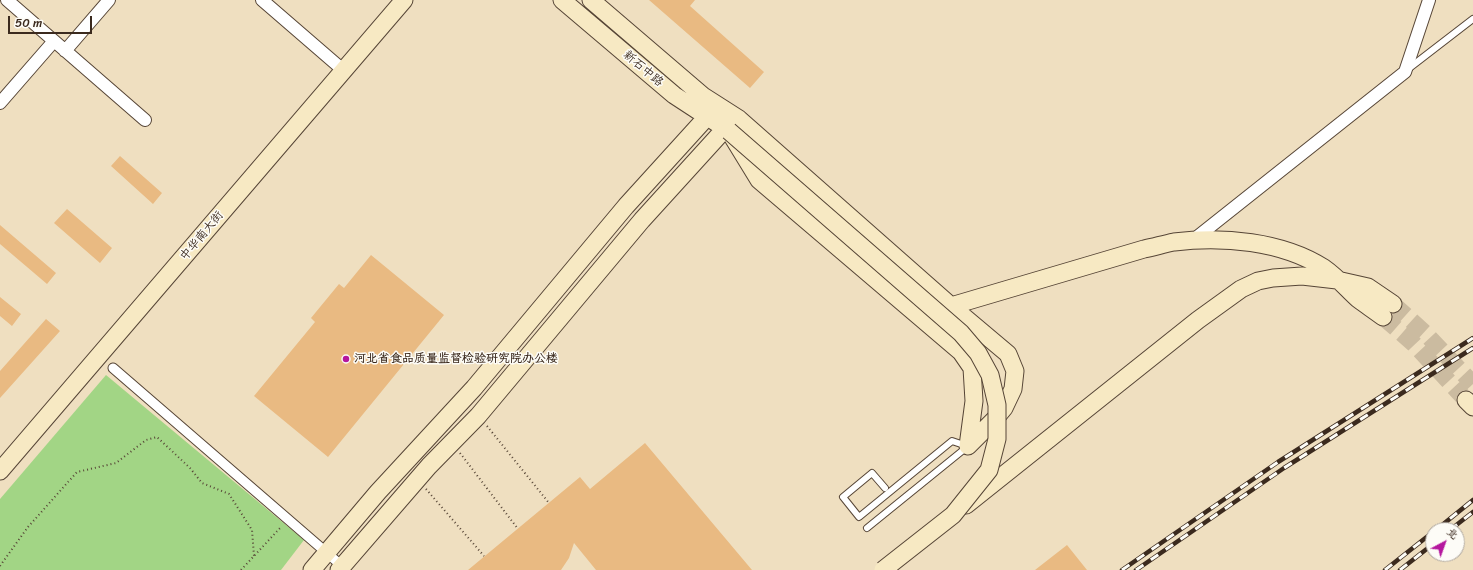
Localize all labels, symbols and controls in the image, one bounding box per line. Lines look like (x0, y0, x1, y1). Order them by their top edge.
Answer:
scale bar (10, 8, 94, 34)
text: 50 m (15, 12, 42, 34)
street label: 新石中路 (620, 48, 666, 90)
street label: 中华南大街 (177, 208, 227, 264)
place label: 河北省食品质量监督检验研究院办公楼 (354, 352, 558, 366)
marker: 河北省食品质量监督检验研究院办公楼 (341, 354, 351, 364)
north arrow (1425, 522, 1465, 562)
text: 北 (1442, 523, 1463, 544)

